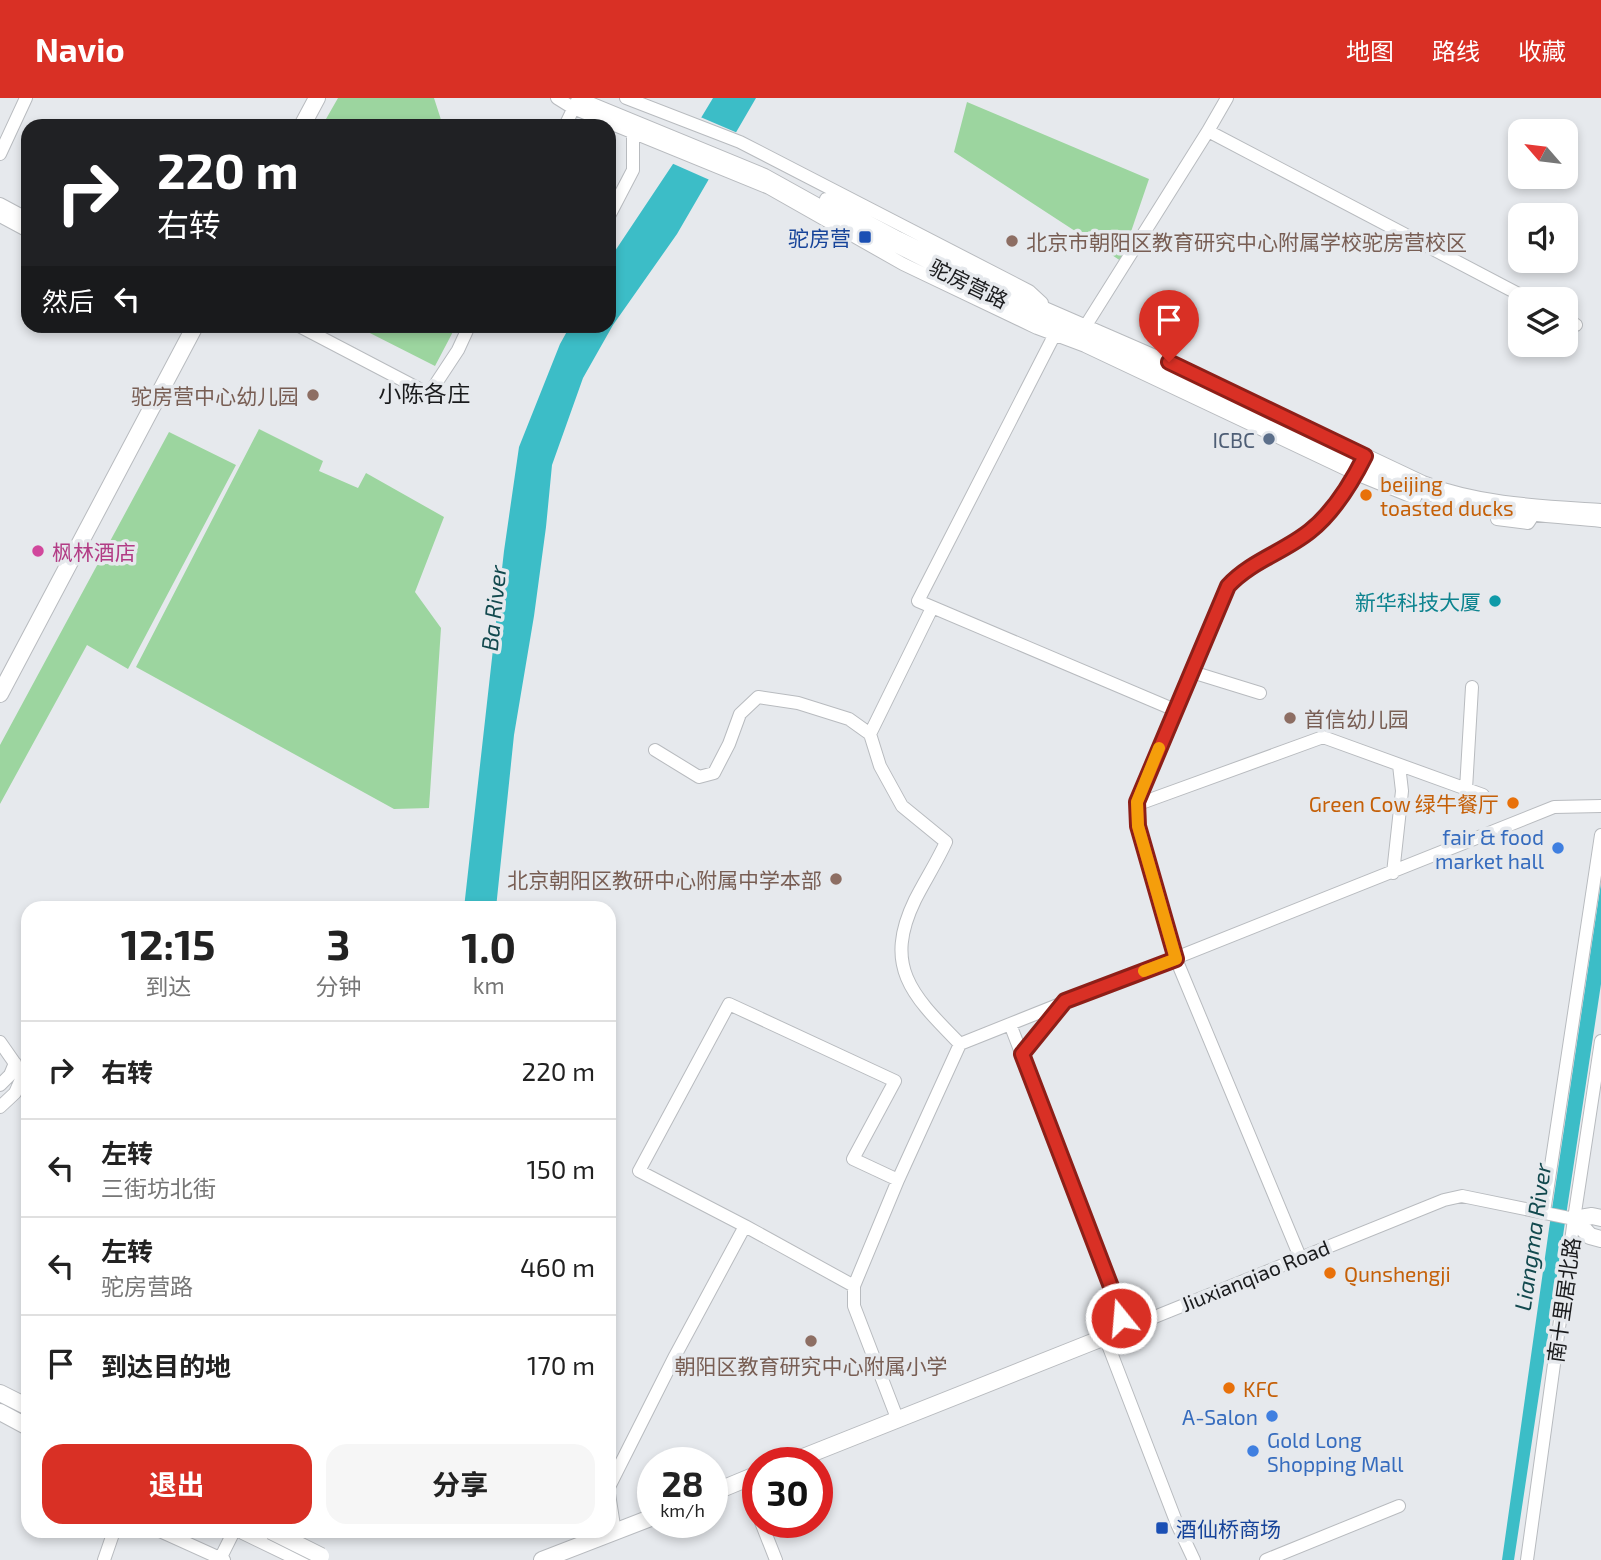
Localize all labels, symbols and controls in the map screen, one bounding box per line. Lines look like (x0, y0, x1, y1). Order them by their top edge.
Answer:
text: Navio (35, 29, 125, 69)
text: 地图 (1346, 36, 1394, 65)
text: 路线 (1432, 36, 1480, 65)
text: 收藏 (1518, 36, 1566, 65)
north arrow (1508, 119, 1578, 189)
map controls (1508, 119, 1578, 357)
text: 220 m (157, 140, 299, 199)
icon: right (42, 147, 133, 238)
button: sound (1508, 203, 1578, 273)
text: 右转 (157, 205, 221, 243)
place label: 驼房营 (788, 225, 851, 250)
marker: 驼房营 (857, 229, 873, 245)
place label: 北京市朝阳区教育研究中心附属学校驼房营校区 (1026, 229, 1467, 254)
marker: 北京市朝阳区教育研究中心附属学校驼房营校区 (1004, 233, 1020, 249)
street label: 驼房营路 (926, 253, 1012, 313)
icon: left (108, 280, 146, 318)
text: 然后 (42, 285, 94, 316)
button: layers (1508, 287, 1578, 357)
pin (1139, 290, 1199, 362)
icon: arrive (1150, 301, 1188, 339)
district label: 小陈各庄 (378, 379, 470, 407)
place label: 驼房营中心幼儿园 (131, 383, 299, 408)
marker: 驼房营中心幼儿园 (305, 387, 321, 403)
place label: ICBC (1213, 427, 1255, 452)
marker: ICBC (1261, 431, 1277, 447)
place label: beijing toasted ducks (1380, 471, 1514, 520)
marker: beijing toasted ducks (1358, 487, 1374, 503)
place label: 枫林酒店 (52, 539, 136, 564)
marker: 枫林酒店 (30, 543, 46, 559)
water label: Ba River (475, 563, 512, 652)
place label: 新华科技大厦 (1355, 589, 1481, 614)
marker: 新华科技大厦 (1487, 593, 1503, 609)
place label: 首信幼儿园 (1304, 706, 1409, 731)
marker: 首信幼儿园 (1282, 710, 1298, 726)
place label: Green Cow 绿牛餐厅 (1309, 791, 1499, 816)
marker: Green Cow 绿牛餐厅 (1505, 795, 1521, 811)
place label: fair & food market hall (1435, 824, 1545, 873)
marker: fair & food market hall (1550, 840, 1566, 856)
place label: 北京朝阳区教研中心附属中学本部 (507, 867, 822, 892)
marker: 北京朝阳区教研中心附属中学本部 (828, 871, 844, 887)
text: 12:15 (121, 918, 216, 968)
text: 3 (326, 918, 350, 968)
text: 1.0 (461, 921, 516, 971)
text: km (473, 971, 505, 999)
text: 到达 (145, 972, 191, 1000)
text: 分钟 (315, 972, 361, 1000)
icon: right (42, 1051, 80, 1089)
text: 220 m (522, 1055, 595, 1086)
text: 右转 (101, 1056, 153, 1087)
text: 左转 (101, 1137, 153, 1168)
icon: left (42, 1149, 80, 1187)
text: 150 m (526, 1153, 595, 1184)
water label: Liangma River (1508, 1160, 1556, 1313)
text: 三街坊北街 (101, 1174, 216, 1202)
street label: Jiuxianqiao Road (1177, 1234, 1333, 1316)
text: 左转 (101, 1235, 153, 1266)
street label: 南十里居北路 (1542, 1236, 1584, 1364)
icon: left (42, 1247, 80, 1285)
text: 460 m (520, 1251, 595, 1282)
place label: Qunshengji (1344, 1261, 1451, 1287)
marker: Qunshengji (1322, 1265, 1338, 1281)
text: 驼房营路 (101, 1272, 193, 1300)
position arrow (1084, 1281, 1158, 1355)
marker: 朝阳区教育研究中心附属小学 (803, 1333, 819, 1349)
icon: arrive (42, 1345, 80, 1383)
text: 170 m (527, 1349, 595, 1380)
text: 到达目的地 (101, 1350, 231, 1381)
place label: 朝阳区教育研究中心附属小学 (675, 1353, 948, 1378)
place label: KFC (1243, 1376, 1279, 1401)
marker: KFC (1221, 1380, 1237, 1396)
place label: A-Salon (1182, 1404, 1258, 1429)
marker: A-Salon (1264, 1408, 1280, 1424)
place label: Gold Long Shopping Mall (1267, 1427, 1404, 1476)
marker: Gold Long Shopping Mall (1245, 1443, 1261, 1459)
button: 退出 (42, 1444, 312, 1524)
button: 分享 (326, 1444, 595, 1524)
speed limit sign: 30 (742, 1447, 833, 1538)
text: 28 (661, 1462, 704, 1504)
text: km/h (660, 1499, 705, 1521)
place label: 酒仙桥商场 (1176, 1516, 1281, 1541)
marker: 酒仙桥商场 (1154, 1520, 1170, 1536)

